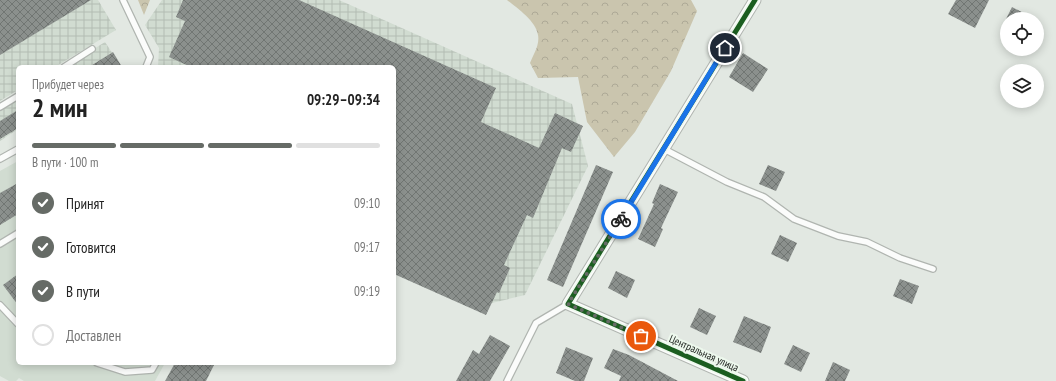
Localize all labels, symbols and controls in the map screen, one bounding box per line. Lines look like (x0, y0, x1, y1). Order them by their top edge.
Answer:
map controls (1000, 12, 1044, 108)
button: locate (1000, 12, 1044, 56)
pin (708, 31, 742, 65)
icon: home (714, 37, 736, 59)
button: layers (1000, 64, 1044, 108)
text: Прибудет через (32, 76, 104, 93)
text: 09:29–09:34 (307, 90, 380, 109)
text: 2 мин (32, 91, 87, 124)
text: В пути · 100 m (32, 154, 98, 171)
icon: check (32, 192, 54, 214)
text: Принят (66, 194, 104, 213)
text: 09:10 (354, 195, 380, 212)
courier (601, 199, 641, 239)
icon: bike (610, 208, 632, 230)
icon: check (32, 236, 54, 258)
text: Готовится (66, 238, 116, 257)
text: 09:17 (354, 239, 380, 256)
icon: check (32, 280, 54, 302)
text: В пути (66, 282, 100, 301)
text: 09:19 (354, 283, 380, 300)
pin (624, 319, 658, 353)
icon: bag (630, 325, 652, 347)
text: Доставлен (66, 326, 121, 345)
street label: Центральная улица (667, 331, 741, 375)

